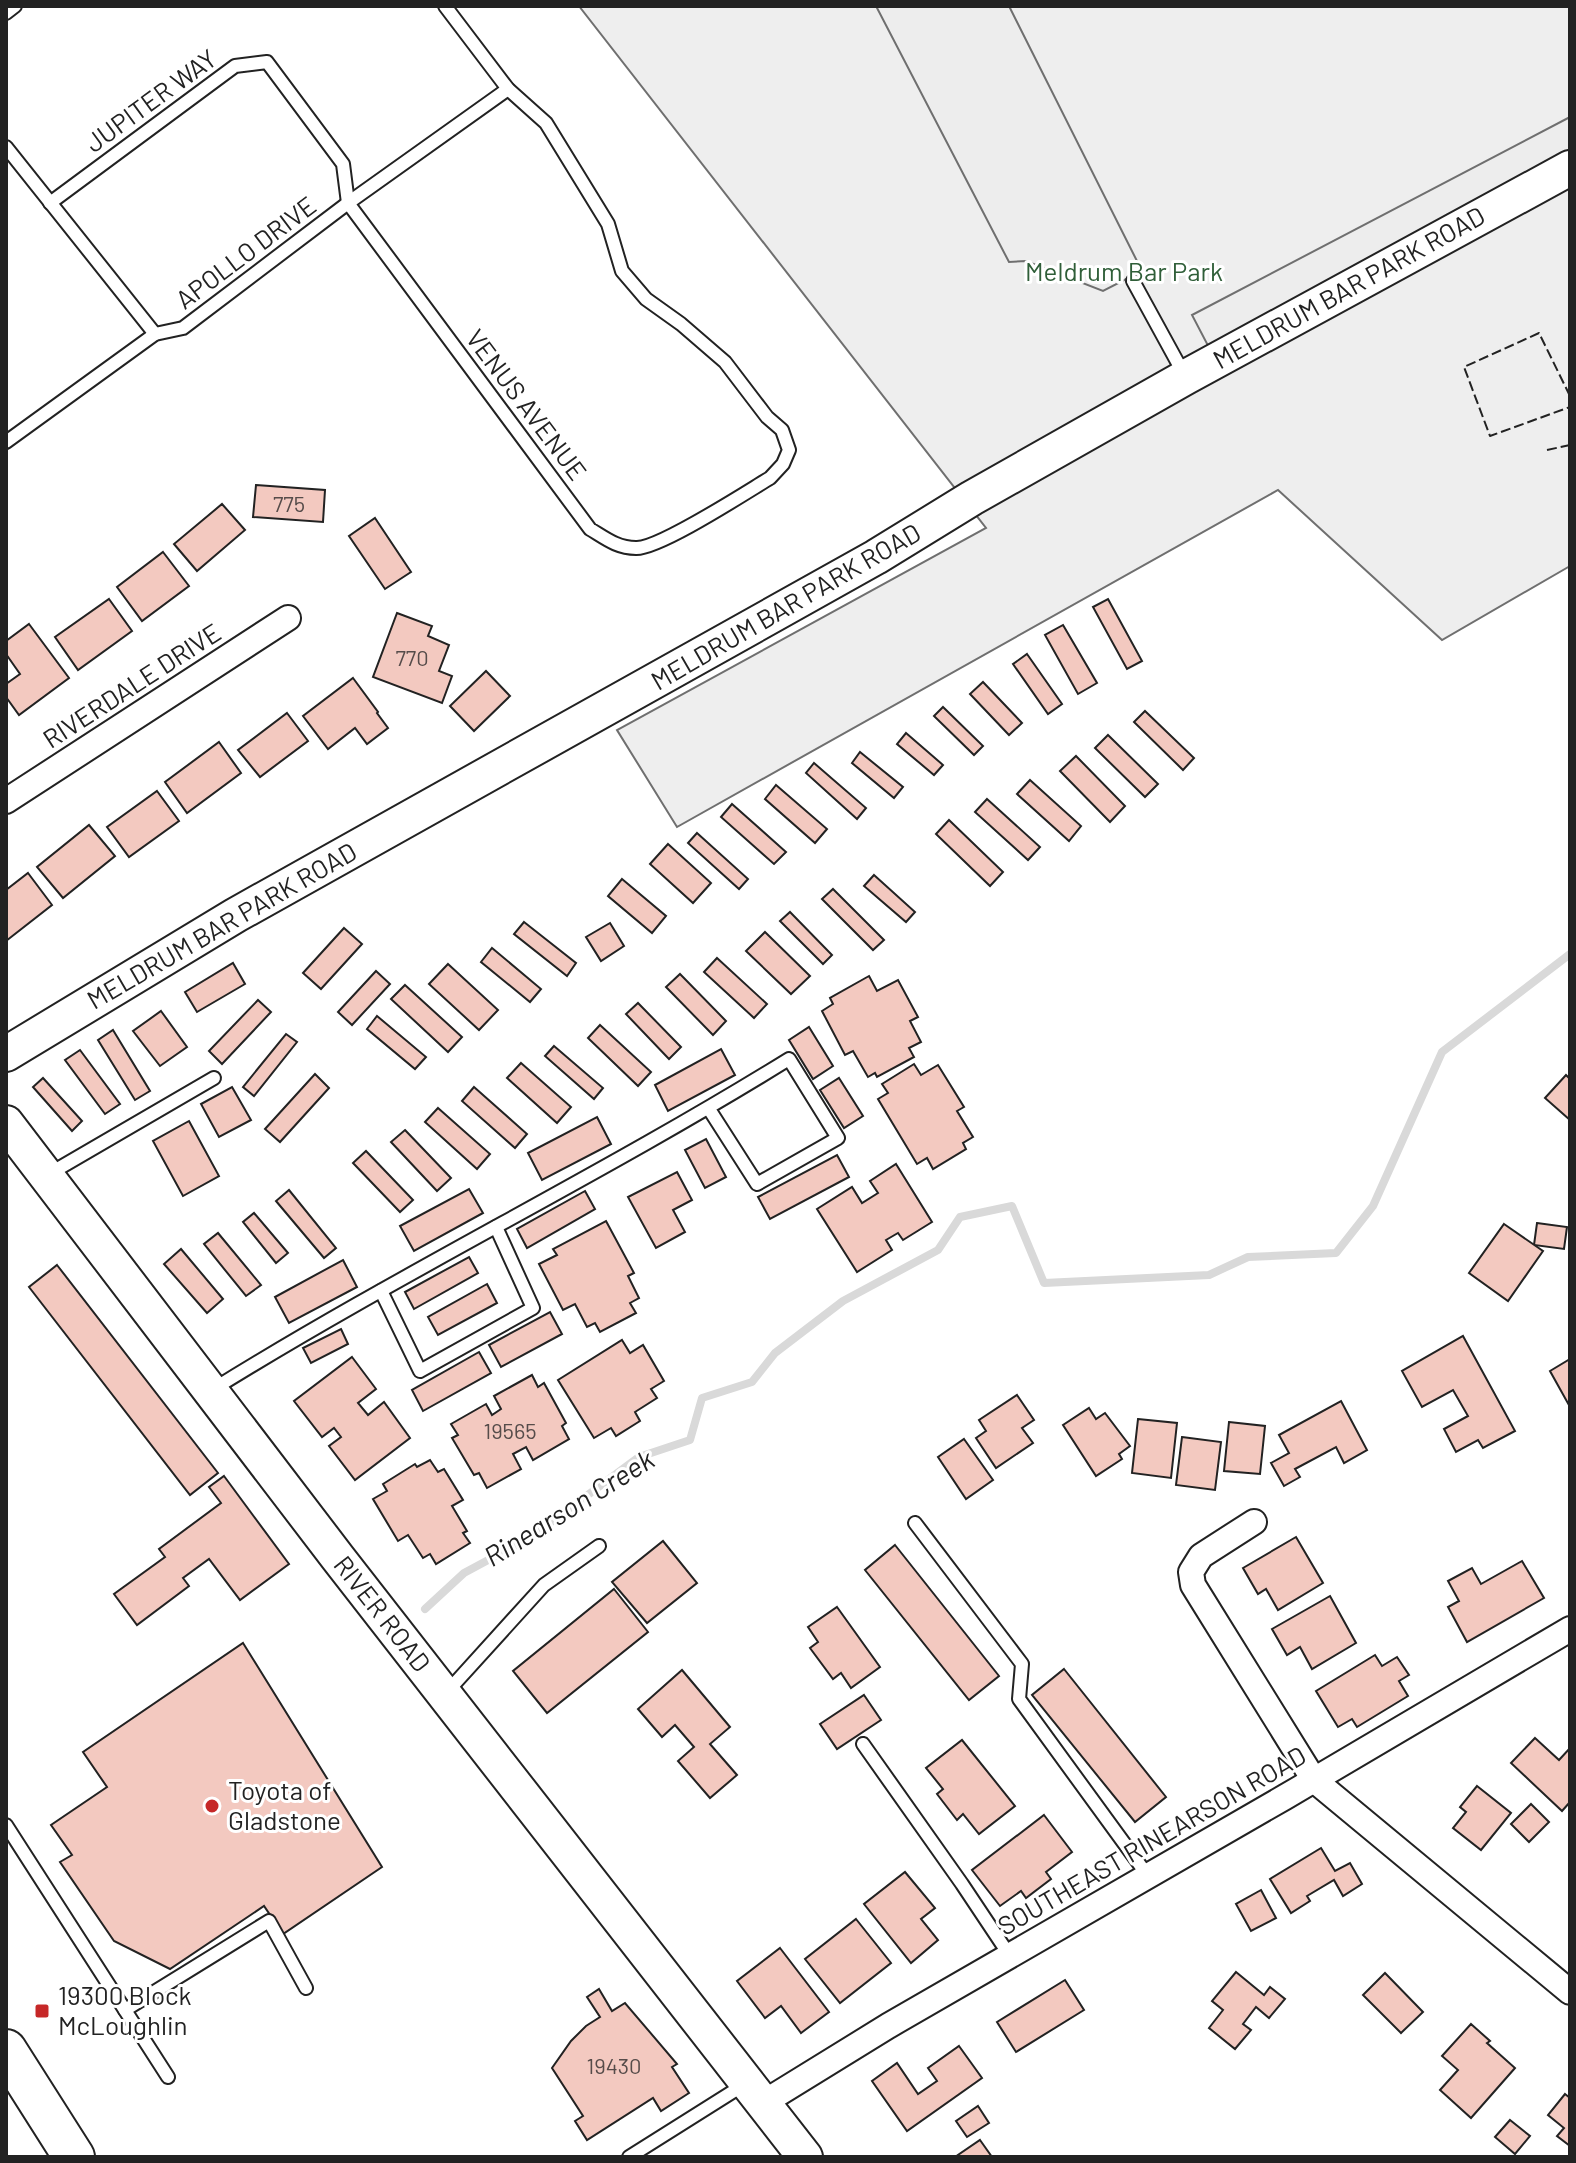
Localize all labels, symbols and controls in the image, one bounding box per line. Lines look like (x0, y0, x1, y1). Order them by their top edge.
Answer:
street label: JUPITER WAY (78, 42, 222, 158)
street label: APOLLO DRIVE (169, 189, 321, 315)
street label: MELDRUM BAR PARK ROAD (1207, 199, 1490, 374)
park label: Meldrum Bar Park (1025, 255, 1223, 286)
street label: VENUS AVENUE (460, 323, 594, 486)
house number: 775 (273, 490, 305, 516)
street label: MELDRUM BAR PARK ROAD (645, 516, 925, 696)
street label: RIVERDALE DRIVE (37, 616, 226, 754)
house number: 770 (395, 644, 429, 670)
street label: MELDRUM BAR PARK ROAD (81, 835, 361, 1015)
house number: 19565 (483, 1417, 537, 1443)
water label: Rinearson Creek (477, 1441, 660, 1573)
street label: RIVER ROAD (328, 1549, 438, 1677)
street label: SOUTHEAST RINEARSON ROAD (992, 1739, 1311, 1941)
place label: Toyota of Gladstone (228, 1774, 341, 1835)
marker: Toyota of Gladstone (203, 1797, 221, 1815)
place label: 19300 Block McLoughlin (58, 1979, 192, 2040)
marker: 19300 Block McLoughlin (33, 2002, 51, 2020)
house number: 19430 (586, 2052, 642, 2078)

